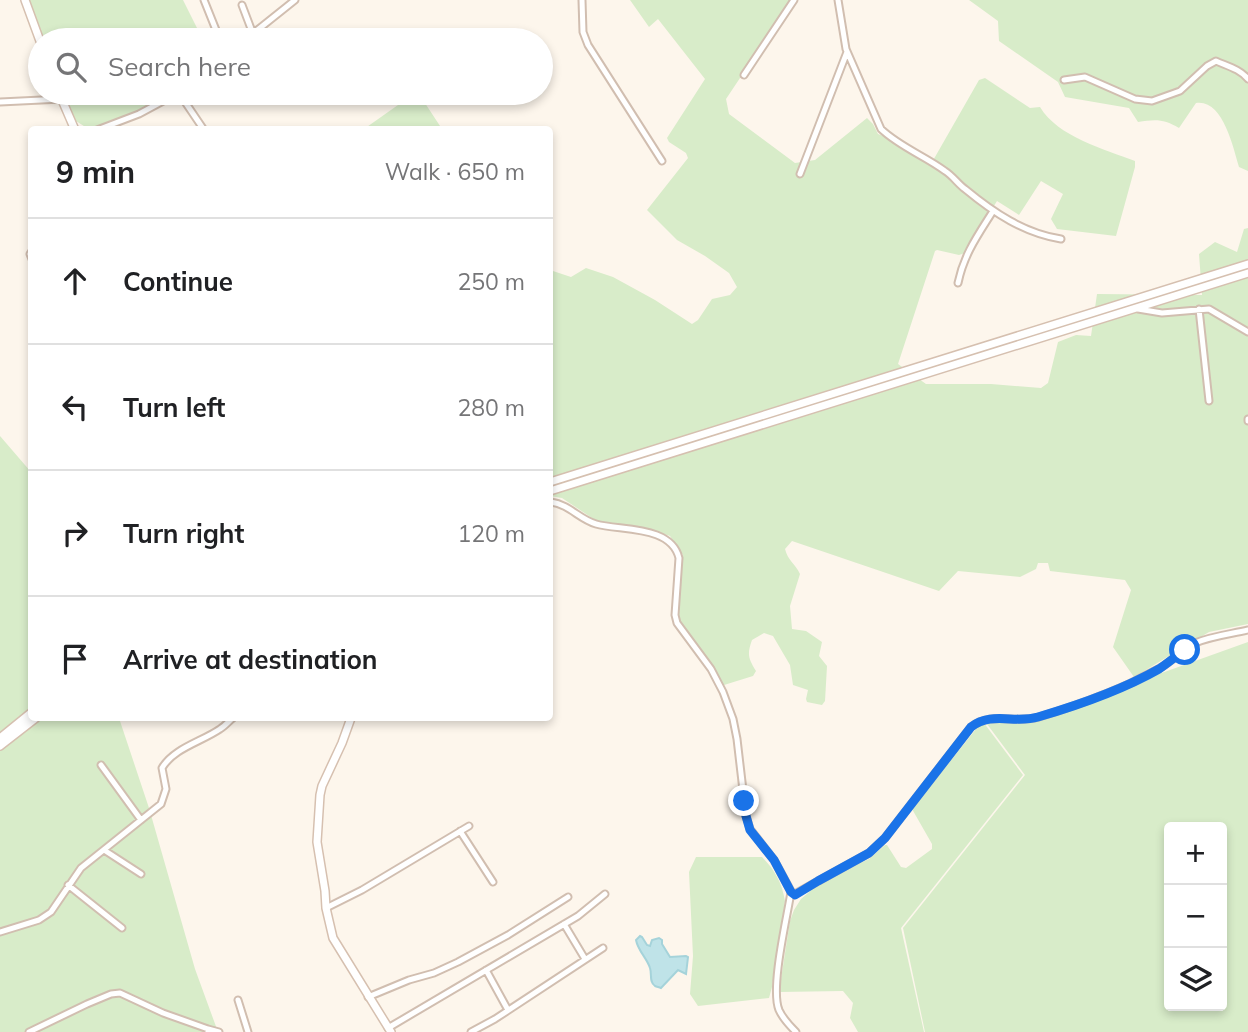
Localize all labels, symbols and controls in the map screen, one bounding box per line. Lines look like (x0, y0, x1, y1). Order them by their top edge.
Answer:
search box (28, 28, 553, 105)
icon: search (52, 48, 90, 86)
text: Search here (108, 50, 251, 83)
text: 9 min (56, 153, 135, 191)
text: Walk · 650 m (385, 157, 525, 186)
icon: ahead (56, 262, 94, 300)
text: Continue (123, 265, 233, 298)
text: 250 m (457, 267, 525, 296)
icon: left (56, 388, 94, 426)
text: Turn left (123, 391, 225, 424)
text: 280 m (457, 393, 525, 422)
icon: right (56, 514, 94, 552)
text: Turn right (123, 517, 244, 550)
text: 120 m (457, 519, 525, 548)
route start (1169, 634, 1200, 665)
icon: arrive (56, 640, 94, 678)
text: Arrive at destination (123, 643, 378, 676)
route end (728, 785, 759, 816)
map controls (1164, 822, 1227, 1011)
button: + (1164, 822, 1227, 885)
button: − (1164, 885, 1227, 948)
button: layers (1164, 948, 1227, 1011)

